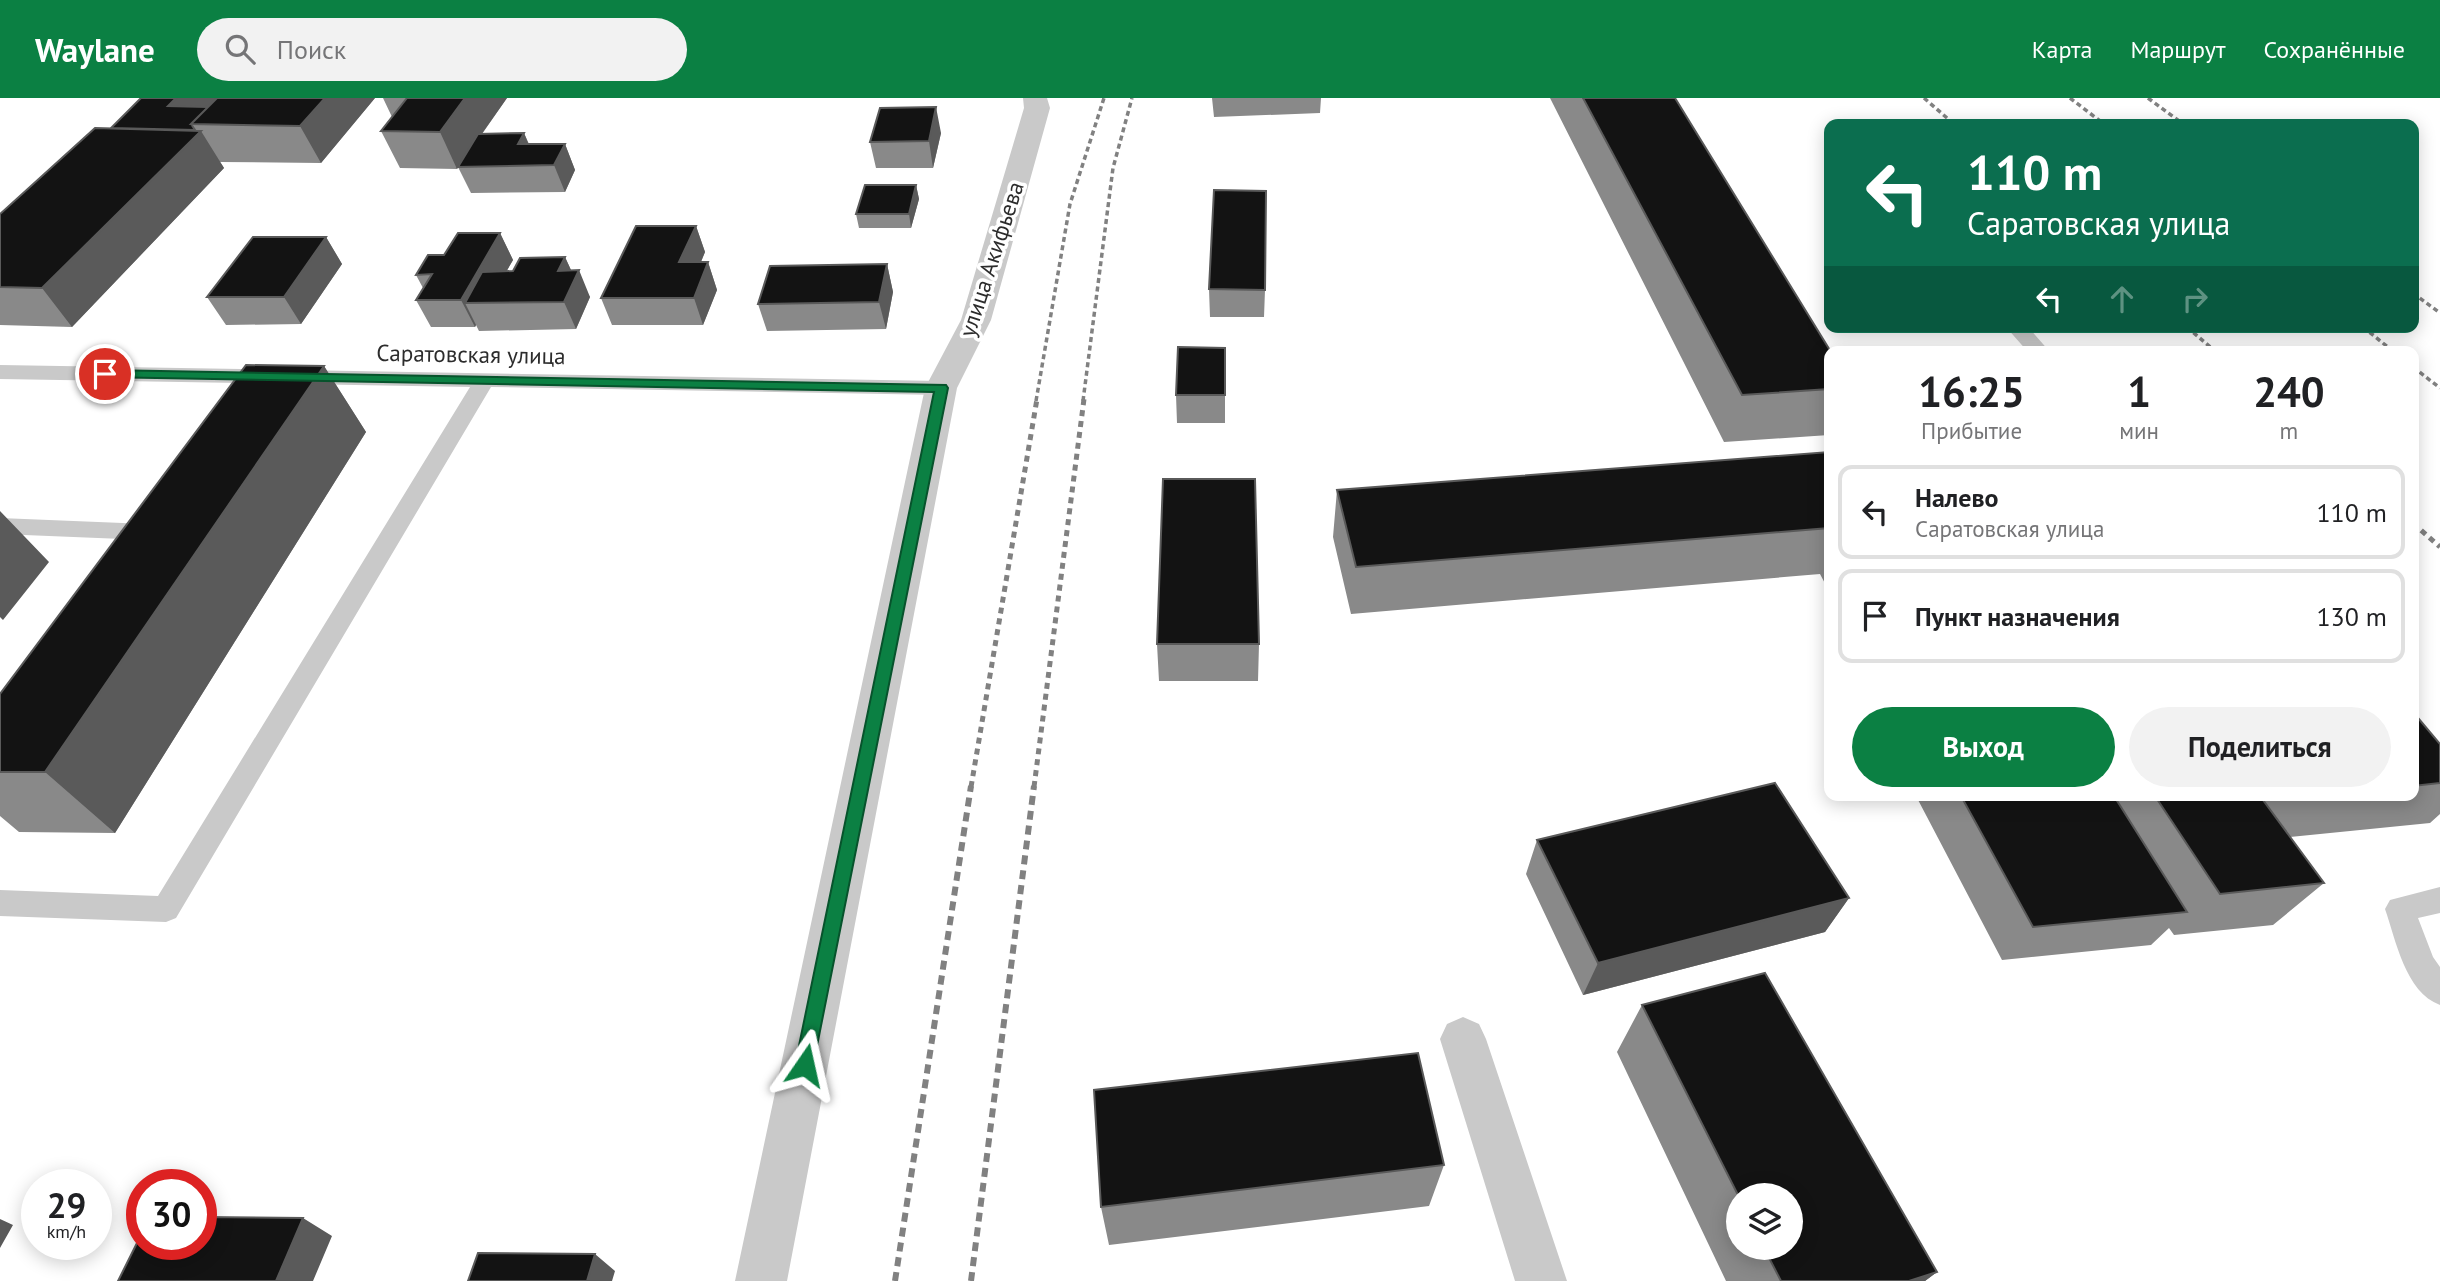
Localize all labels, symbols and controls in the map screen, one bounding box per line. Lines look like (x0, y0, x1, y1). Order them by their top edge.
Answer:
search box (197, 18, 687, 81)
text: Waylane (35, 28, 155, 71)
icon: search (221, 30, 259, 68)
text: Поиск (277, 33, 346, 66)
text: Карта (2032, 34, 2092, 65)
text: Маршрут (2130, 34, 2225, 65)
text: Сохранённые (2263, 34, 2405, 65)
text: 110 m (1967, 140, 2102, 204)
icon: left (1852, 147, 1943, 238)
street label: улица Акифьева (952, 178, 1030, 340)
text: Саратовская улица (1967, 202, 2230, 244)
icon: left (2030, 280, 2068, 318)
icon: ahead (2103, 280, 2141, 318)
icon: right (2176, 280, 2214, 318)
street label: Саратовская улица (376, 338, 566, 370)
pin (75, 344, 135, 404)
icon: arrive (86, 355, 124, 393)
text: 16:25 (1918, 364, 2025, 419)
text: 1 (2127, 364, 2151, 419)
text: 240 (2253, 364, 2325, 419)
text: Прибытие (1921, 416, 2022, 445)
text: мин (2119, 416, 2159, 445)
text: m (2280, 416, 2298, 445)
text: Налево (1915, 481, 1999, 514)
icon: left (1856, 493, 1894, 531)
text: 110 m (2316, 496, 2387, 529)
text: Саратовская улица (1915, 514, 2104, 543)
icon: arrive (1856, 597, 1894, 635)
text: Пункт назначения (1915, 600, 2120, 633)
text: 130 m (2316, 600, 2387, 633)
button: Выход (1852, 707, 2115, 787)
button: Поделиться (2129, 707, 2391, 787)
position arrow (768, 1028, 842, 1102)
speed limit sign: 30 (126, 1169, 217, 1260)
text: 29 (47, 1182, 86, 1228)
map controls (1726, 1183, 1803, 1260)
button: layers (1726, 1183, 1803, 1260)
text: km/h (47, 1220, 86, 1243)

